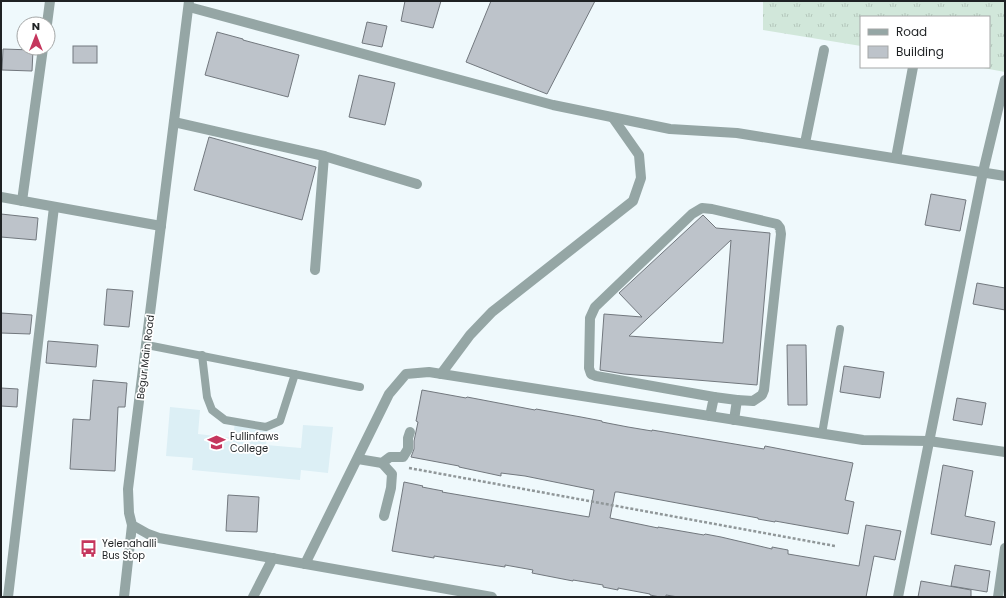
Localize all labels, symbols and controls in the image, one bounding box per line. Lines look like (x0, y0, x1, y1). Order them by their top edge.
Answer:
north arrow (16, 16, 56, 56)
legend (860, 16, 990, 68)
text: N (32, 18, 40, 34)
text: Road (896, 23, 927, 40)
text: Building (896, 43, 944, 60)
street label: Begur Main Road (133, 314, 158, 400)
place label: Fullinfaws College (230, 429, 279, 456)
school or university icon: Fullinfaws College (207, 432, 227, 452)
place label: Yelenahalli Bus Stop (102, 536, 156, 563)
bus stop icon: Yelenahalli Bus Stop (79, 539, 99, 559)

